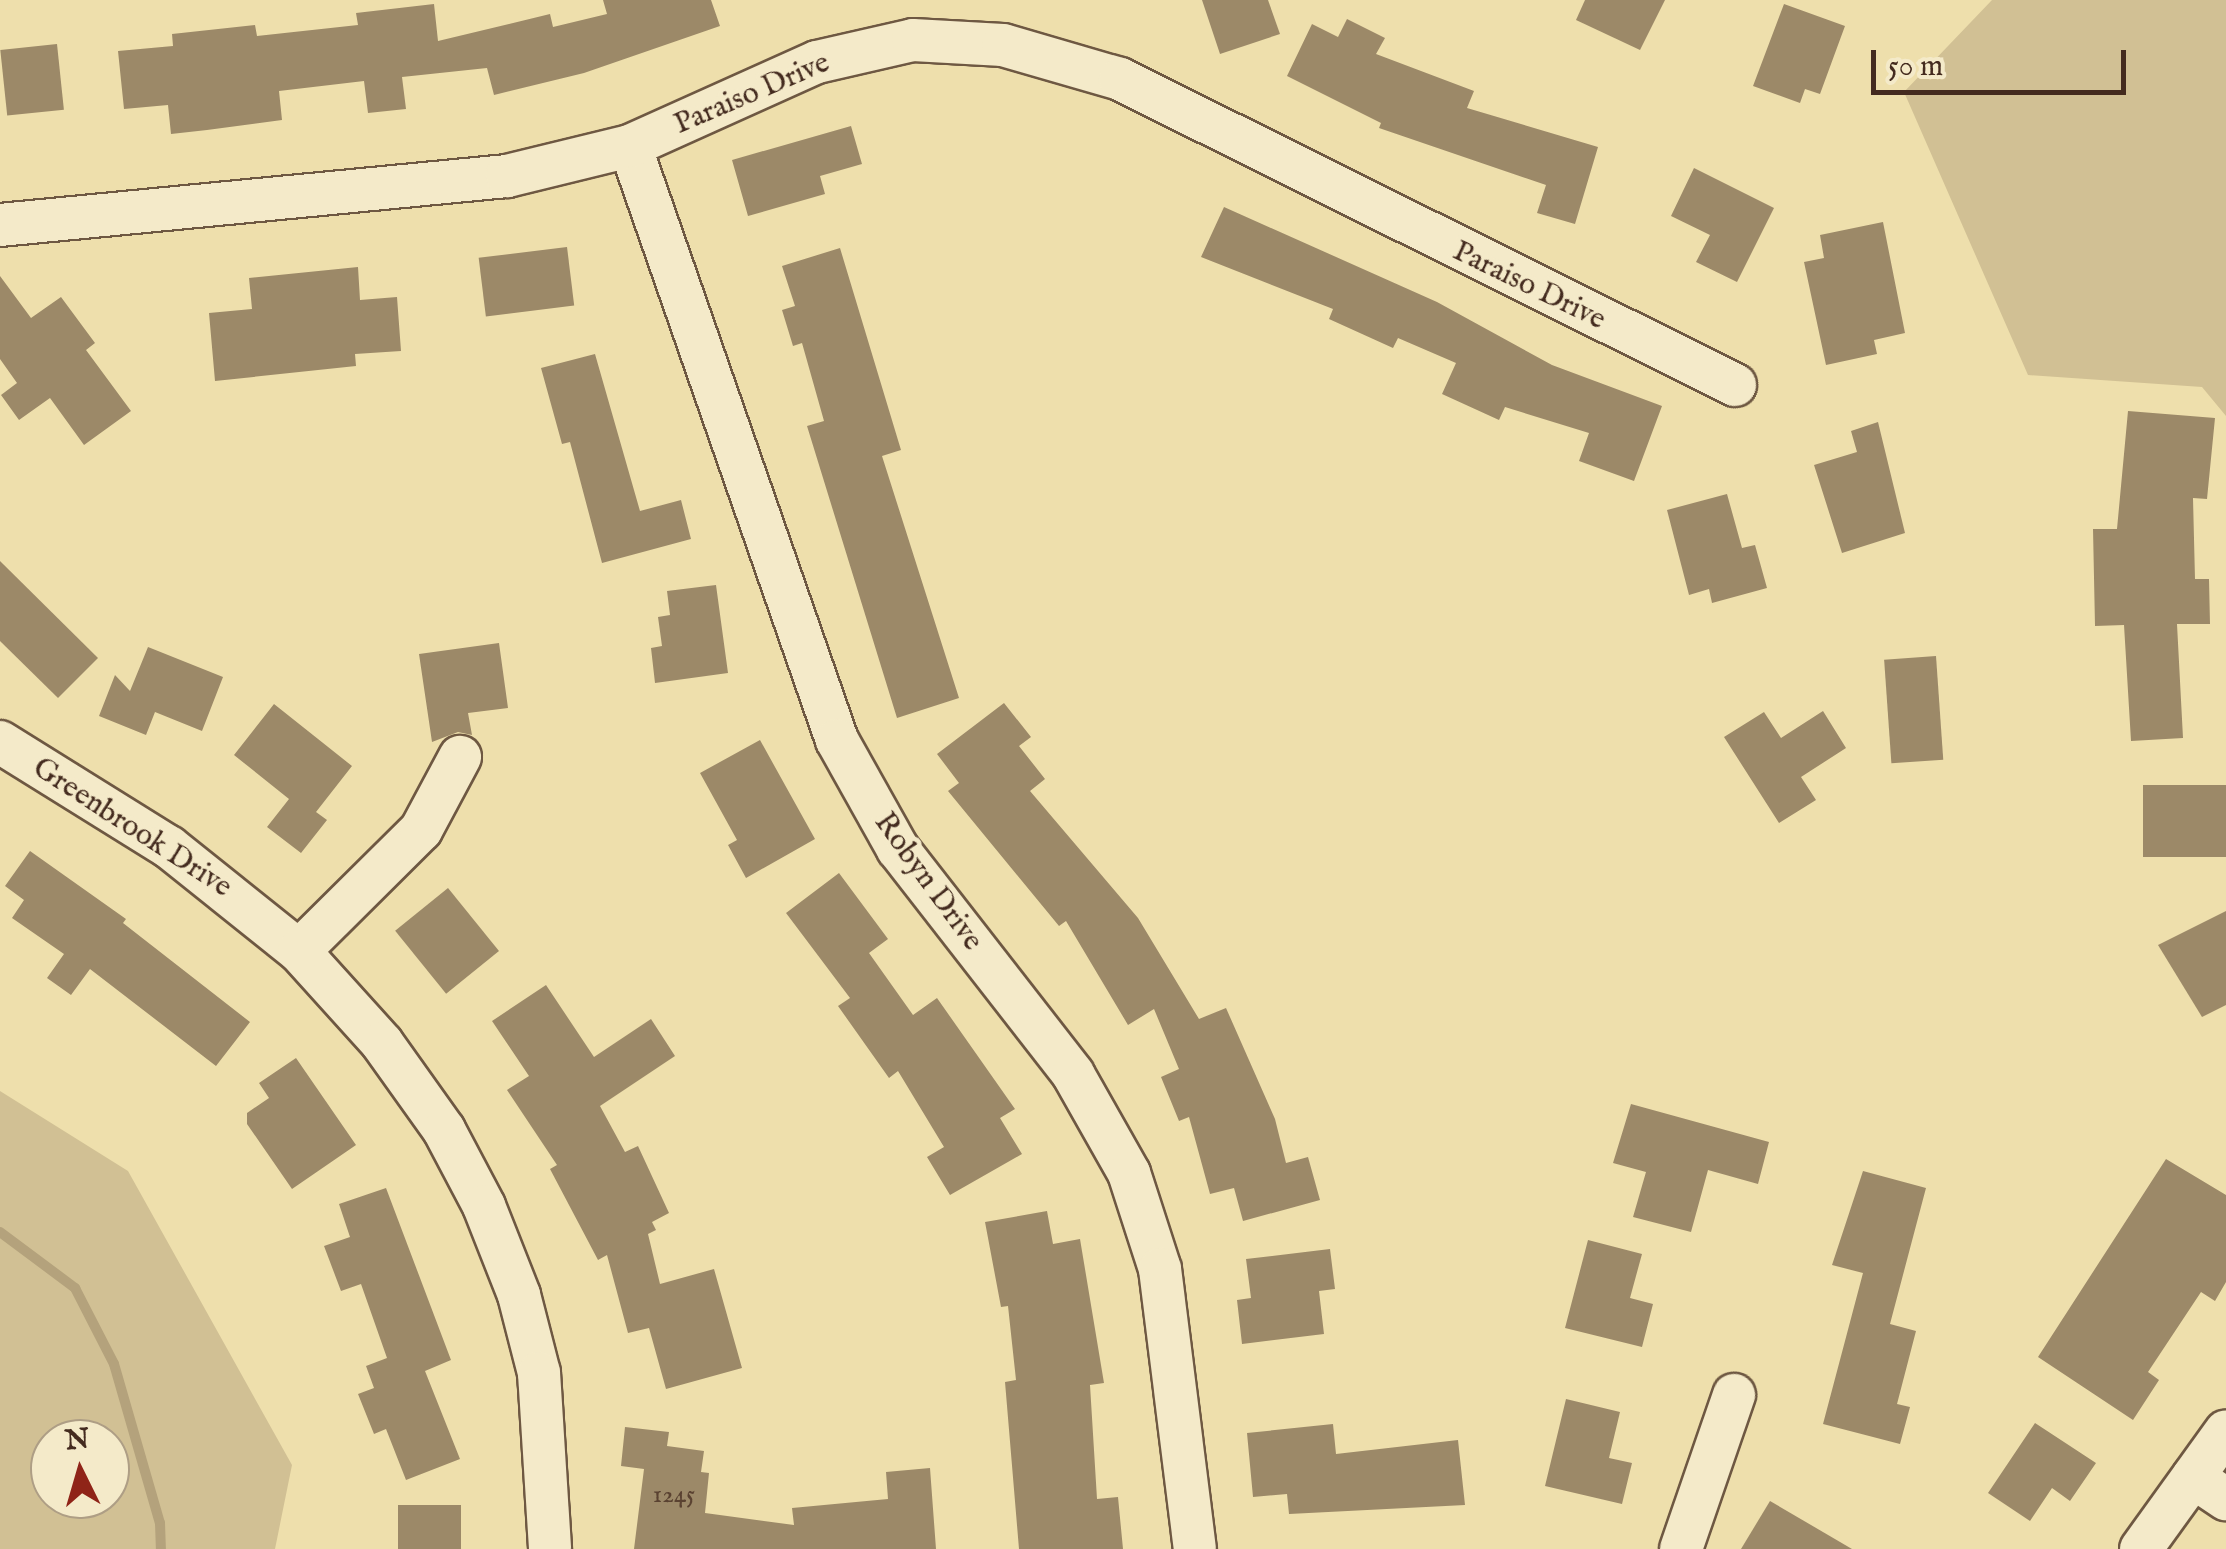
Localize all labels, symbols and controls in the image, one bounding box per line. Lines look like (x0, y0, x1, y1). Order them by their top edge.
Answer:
scale bar (1876, 30, 2131, 92)
street label: Paraiso Drive (669, 45, 835, 143)
text: 50 m (1888, 48, 1943, 86)
street label: Paraiso Drive (1447, 234, 1611, 338)
street label: Greenbrook Drive (26, 750, 238, 906)
street label: Robyn Drive (866, 806, 990, 958)
north arrow (30, 1419, 130, 1519)
text: N (64, 1422, 91, 1459)
house number: 1245 (653, 1480, 695, 1510)

